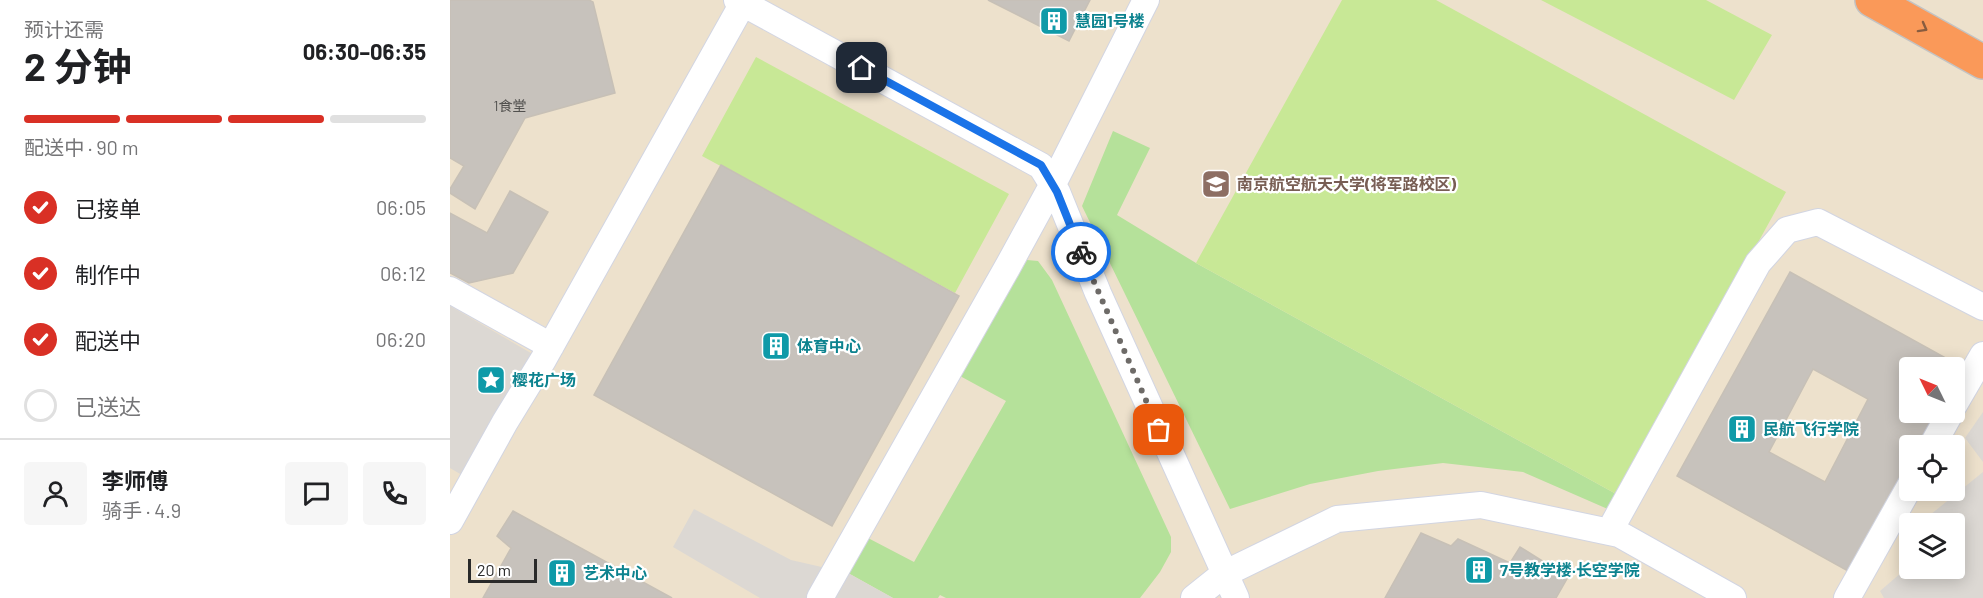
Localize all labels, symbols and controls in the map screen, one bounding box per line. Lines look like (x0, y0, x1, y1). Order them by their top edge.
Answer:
building icon: 慧园1号楼 (1038, 5, 1070, 37)
place label: 慧园1号楼 (1075, 11, 1145, 30)
text: 预计还需 (24, 17, 104, 41)
one-way arrow (1917, 21, 1928, 32)
text: 06:30–06:35 (303, 38, 426, 64)
text: 2 分钟 (24, 42, 132, 89)
pin (836, 42, 887, 93)
icon: home (845, 51, 878, 84)
house number: 1食堂 (494, 97, 526, 114)
text: 配送中 · 90 m (24, 135, 138, 159)
school or university icon: 南京航空航天大学(将军路校区) (1200, 168, 1232, 200)
place label: 南京航空航天大学(将军路校区) (1237, 174, 1457, 193)
icon: check (24, 191, 57, 224)
text: 已接单 (75, 195, 141, 221)
text: 06:05 (376, 195, 426, 219)
courier (1051, 222, 1111, 282)
icon: bike (1065, 236, 1098, 269)
icon: check (24, 257, 57, 290)
text: 制作中 (75, 261, 141, 287)
text: 06:12 (380, 261, 426, 285)
icon: check (24, 323, 57, 356)
text: 配送中 (75, 327, 141, 353)
text: 06:20 (376, 327, 426, 351)
building icon: 体育中心 (760, 330, 792, 362)
place label: 体育中心 (797, 336, 861, 355)
north arrow (1899, 357, 1965, 423)
map controls (1899, 357, 1965, 579)
place icon: 樱花广场 (475, 364, 507, 396)
place label: 樱花广场 (512, 370, 576, 389)
text: 已送达 (75, 393, 141, 419)
pin (1133, 404, 1184, 455)
icon: bag (1142, 413, 1175, 446)
building icon: 民航飞行学院 (1726, 413, 1758, 445)
place label: 民航飞行学院 (1763, 419, 1859, 438)
button: locate (1899, 435, 1965, 501)
button: person (24, 462, 87, 525)
button: chat (285, 462, 348, 525)
button: phone (363, 462, 426, 525)
text: 李师傅 (102, 467, 168, 493)
text: 骑手 · 4.9 (102, 498, 181, 522)
button: layers (1899, 513, 1965, 579)
building icon: 7号教学楼·长空学院 (1463, 554, 1495, 586)
scale bar (468, 556, 537, 584)
building icon: 艺术中心 (546, 557, 578, 589)
text: 20 m (477, 560, 511, 579)
place label: 7号教学楼·长空学院 (1500, 560, 1640, 579)
place label: 艺术中心 (583, 563, 647, 582)

